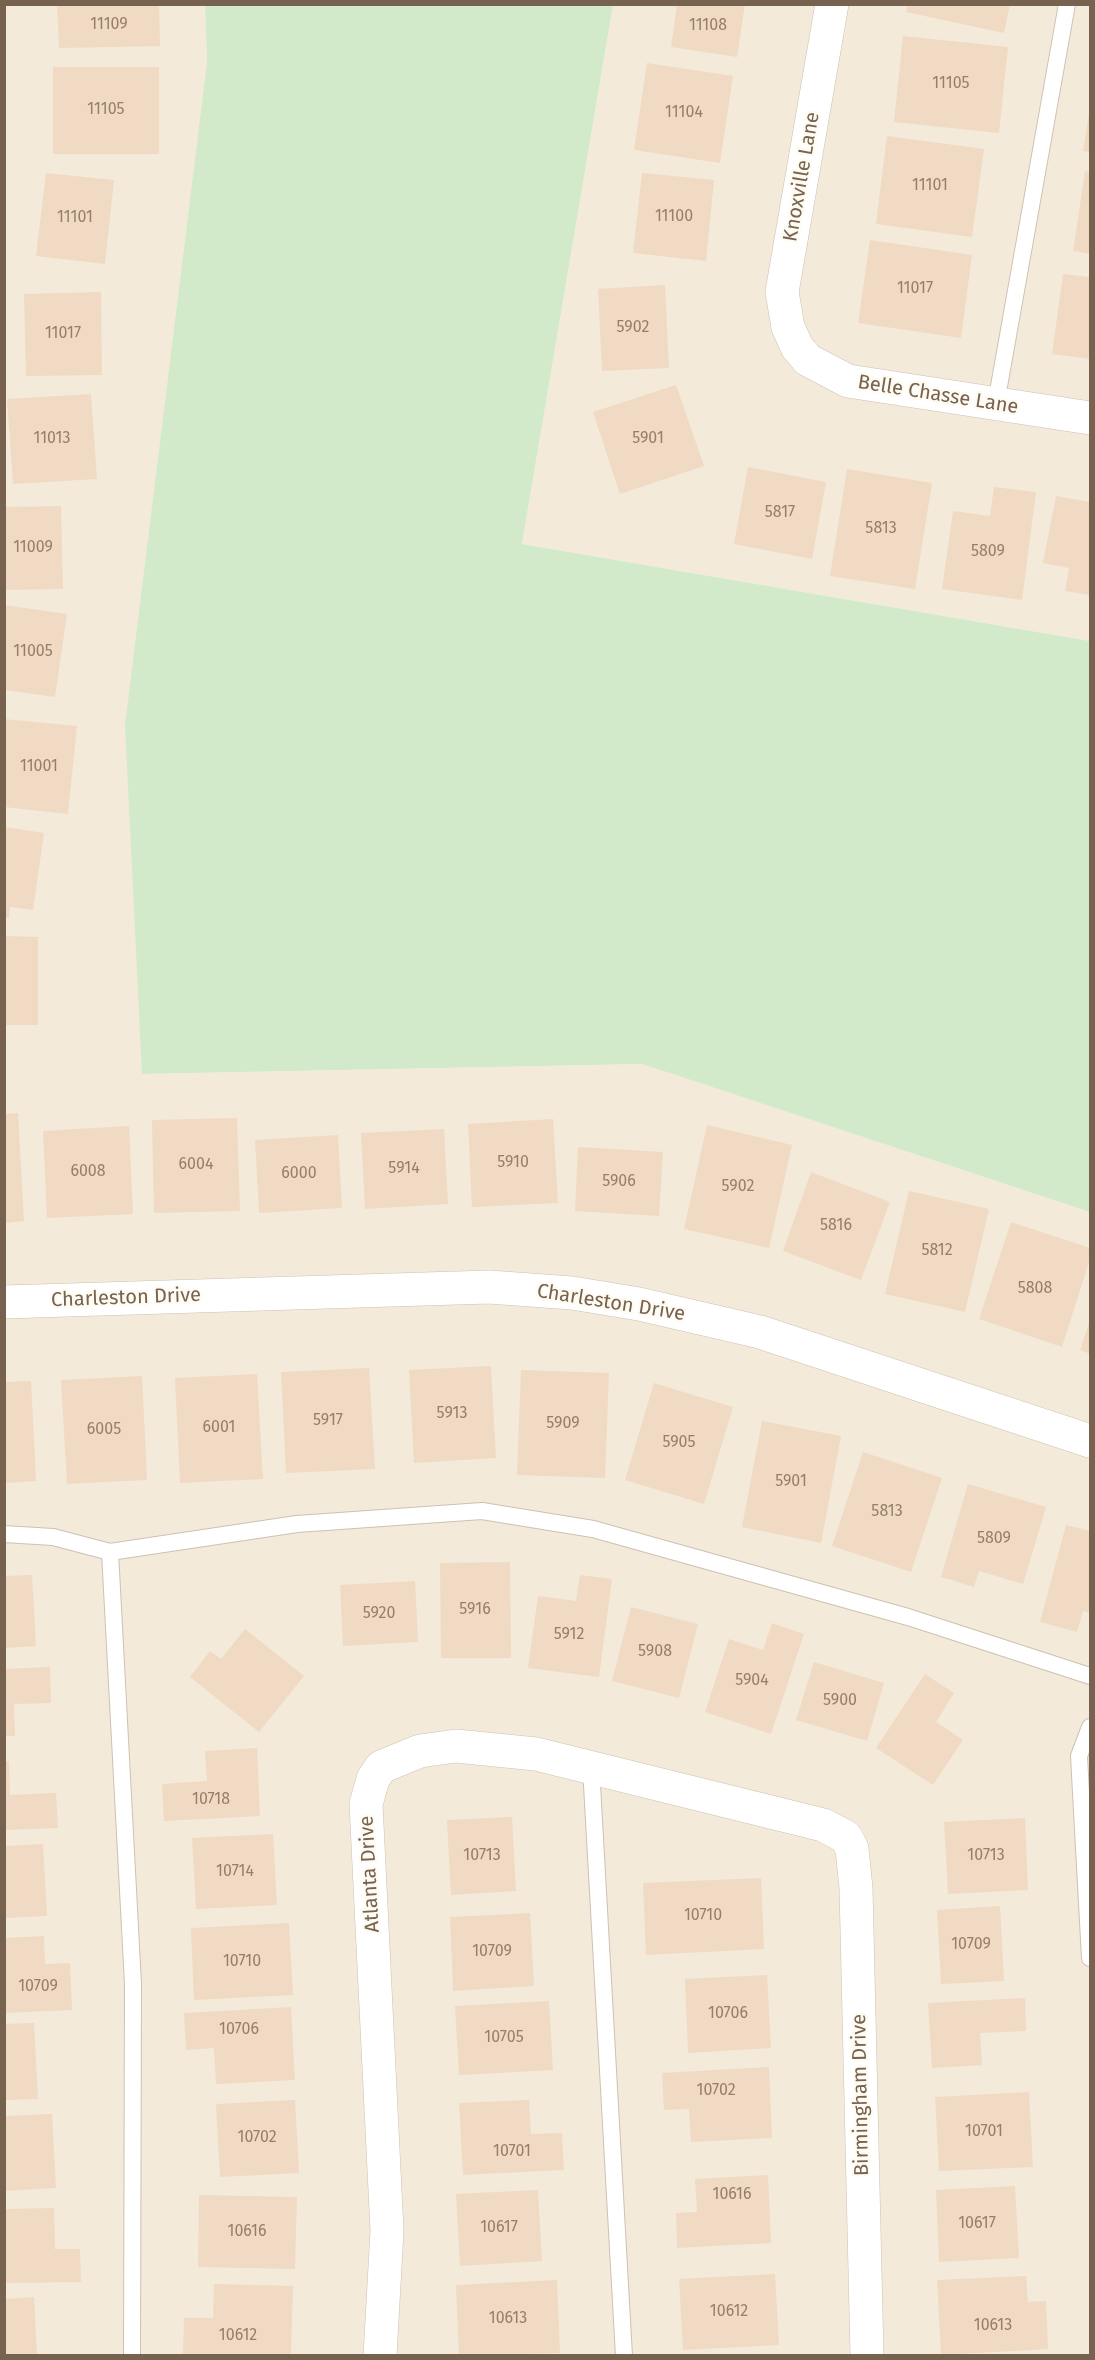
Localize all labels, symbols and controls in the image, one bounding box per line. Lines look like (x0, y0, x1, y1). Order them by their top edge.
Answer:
house number: 11109 (90, 15, 128, 35)
house number: 11108 (689, 16, 727, 36)
house number: 11105 (932, 74, 970, 94)
house number: 11105 (87, 100, 125, 120)
house number: 11104 (665, 103, 703, 123)
street label: Knoxville Lane (779, 110, 825, 244)
house number: 11101 (912, 176, 948, 196)
house number: 11100 (655, 207, 693, 227)
house number: 11101 (57, 208, 93, 228)
house number: 11017 (897, 279, 933, 299)
house number: 5902 (617, 318, 649, 338)
house number: 11017 (45, 324, 81, 344)
street label: Belle Chasse Lane (856, 370, 1020, 420)
house number: 11013 (33, 429, 71, 449)
house number: 5901 (632, 429, 664, 449)
house number: 5817 (765, 503, 795, 523)
house number: 5813 (865, 519, 897, 539)
house number: 11009 (13, 538, 53, 558)
house number: 5809 (971, 542, 1005, 562)
house number: 11005 (13, 642, 53, 662)
house number: 11001 (20, 757, 58, 777)
house number: 5910 (497, 1153, 529, 1173)
house number: 6004 (179, 1155, 213, 1175)
house number: 5914 (388, 1159, 420, 1179)
house number: 6008 (70, 1162, 106, 1182)
house number: 6000 (281, 1164, 317, 1184)
house number: 5906 (602, 1172, 636, 1192)
house number: 5902 (722, 1177, 754, 1197)
house number: 5816 (820, 1216, 852, 1236)
house number: 5812 (921, 1241, 953, 1261)
street label: Charleston Drive (535, 1279, 687, 1327)
house number: 5808 (1018, 1279, 1052, 1299)
street label: Charleston Drive (51, 1283, 201, 1313)
house number: 5913 (437, 1404, 467, 1424)
house number: 5917 (313, 1411, 343, 1431)
house number: 5909 (546, 1414, 580, 1434)
house number: 6001 (203, 1418, 235, 1438)
house number: 6005 (87, 1420, 121, 1440)
house number: 5905 (662, 1433, 696, 1453)
house number: 5901 (775, 1472, 807, 1492)
house number: 5813 (871, 1502, 903, 1522)
house number: 5809 (977, 1529, 1011, 1549)
house number: 5916 (459, 1600, 491, 1620)
house number: 5920 (363, 1604, 395, 1624)
house number: 5912 (554, 1625, 584, 1645)
house number: 5908 (638, 1642, 672, 1662)
house number: 5904 (735, 1671, 769, 1691)
house number: 5900 (823, 1691, 857, 1711)
house number: 10718 (192, 1790, 230, 1810)
street label: Atlanta Drive (355, 1815, 385, 1933)
house number: 10713 (463, 1846, 501, 1866)
house number: 10713 (967, 1846, 1005, 1866)
house number: 10714 (216, 1862, 254, 1882)
house number: 10710 (684, 1906, 722, 1926)
house number: 10709 (951, 1935, 991, 1955)
house number: 10709 (472, 1942, 512, 1962)
house number: 10710 (223, 1952, 261, 1972)
house number: 10709 (18, 1977, 58, 1997)
house number: 10706 (708, 2004, 748, 2024)
street label: Birmingham Drive (848, 2014, 874, 2176)
house number: 10706 (219, 2020, 259, 2040)
house number: 10705 (484, 2028, 524, 2048)
house number: 10702 (696, 2081, 736, 2101)
house number: 10701 (965, 2122, 1003, 2142)
house number: 10702 (237, 2128, 277, 2148)
house number: 10701 (493, 2142, 531, 2162)
house number: 10616 (712, 2185, 752, 2205)
house number: 10617 (958, 2214, 996, 2234)
house number: 10617 (480, 2218, 518, 2238)
house number: 10616 (227, 2222, 267, 2242)
house number: 10612 (710, 2302, 748, 2322)
house number: 10613 (489, 2309, 527, 2329)
house number: 10613 (974, 2316, 1012, 2336)
house number: 10612 (219, 2326, 257, 2346)

